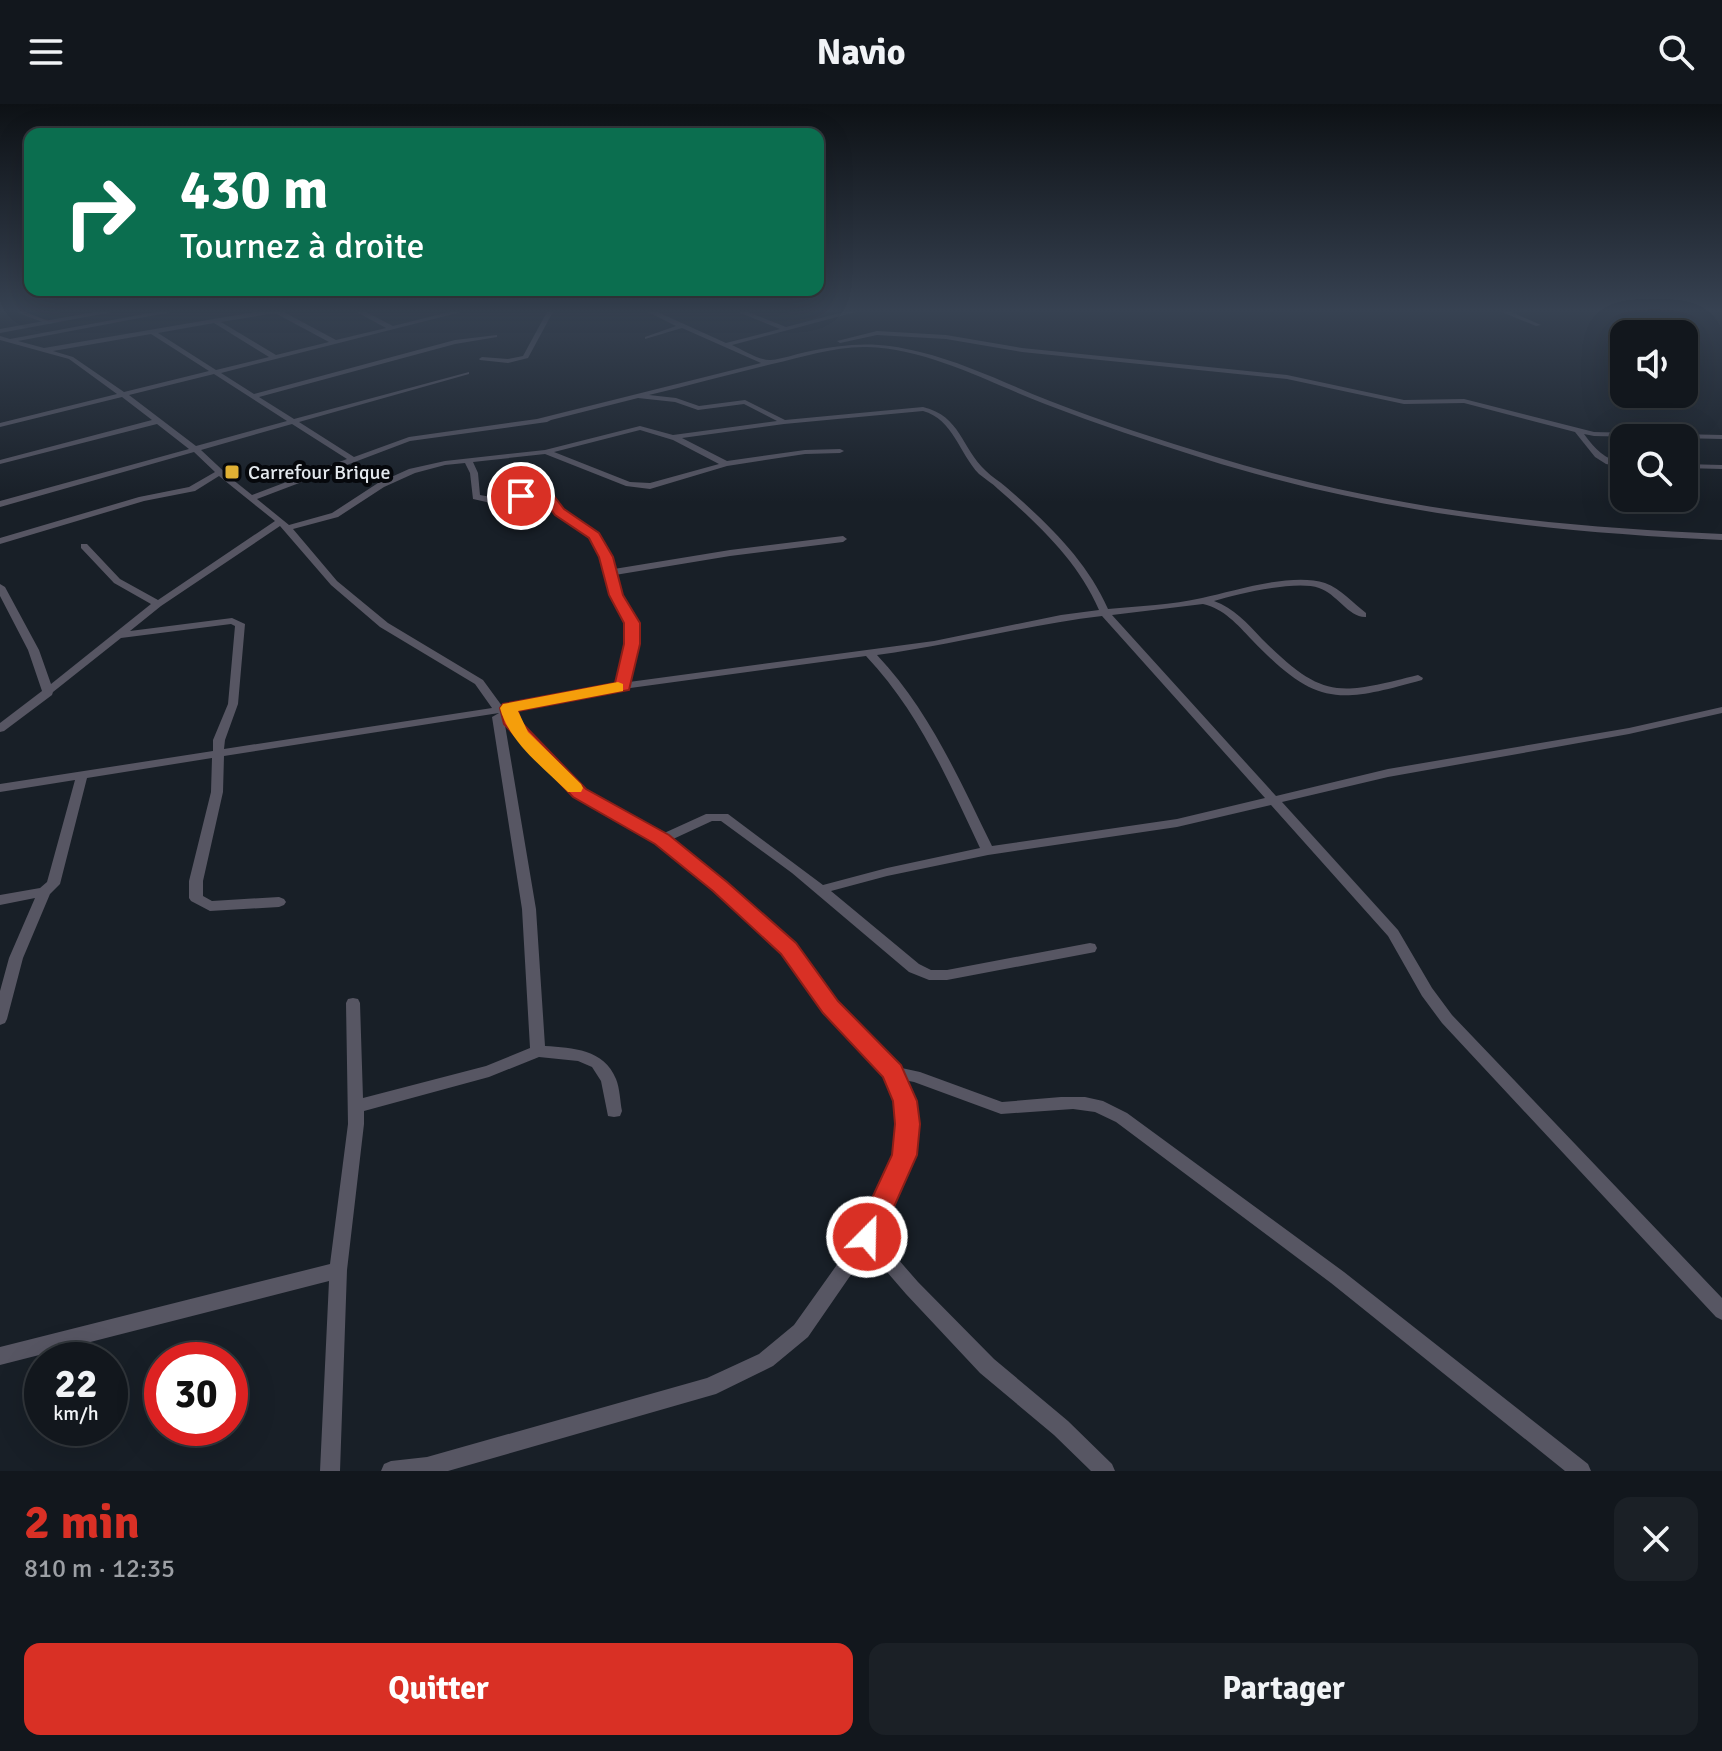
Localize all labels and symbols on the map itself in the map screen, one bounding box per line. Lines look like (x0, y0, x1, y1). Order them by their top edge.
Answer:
place label: Carrefour Brique (248, 460, 390, 485)
pin (487, 462, 555, 530)
marker: Carrefour Brique (223, 463, 241, 481)
position arrow (825, 1195, 909, 1279)
speed limit sign: 30 (144, 1342, 248, 1446)

